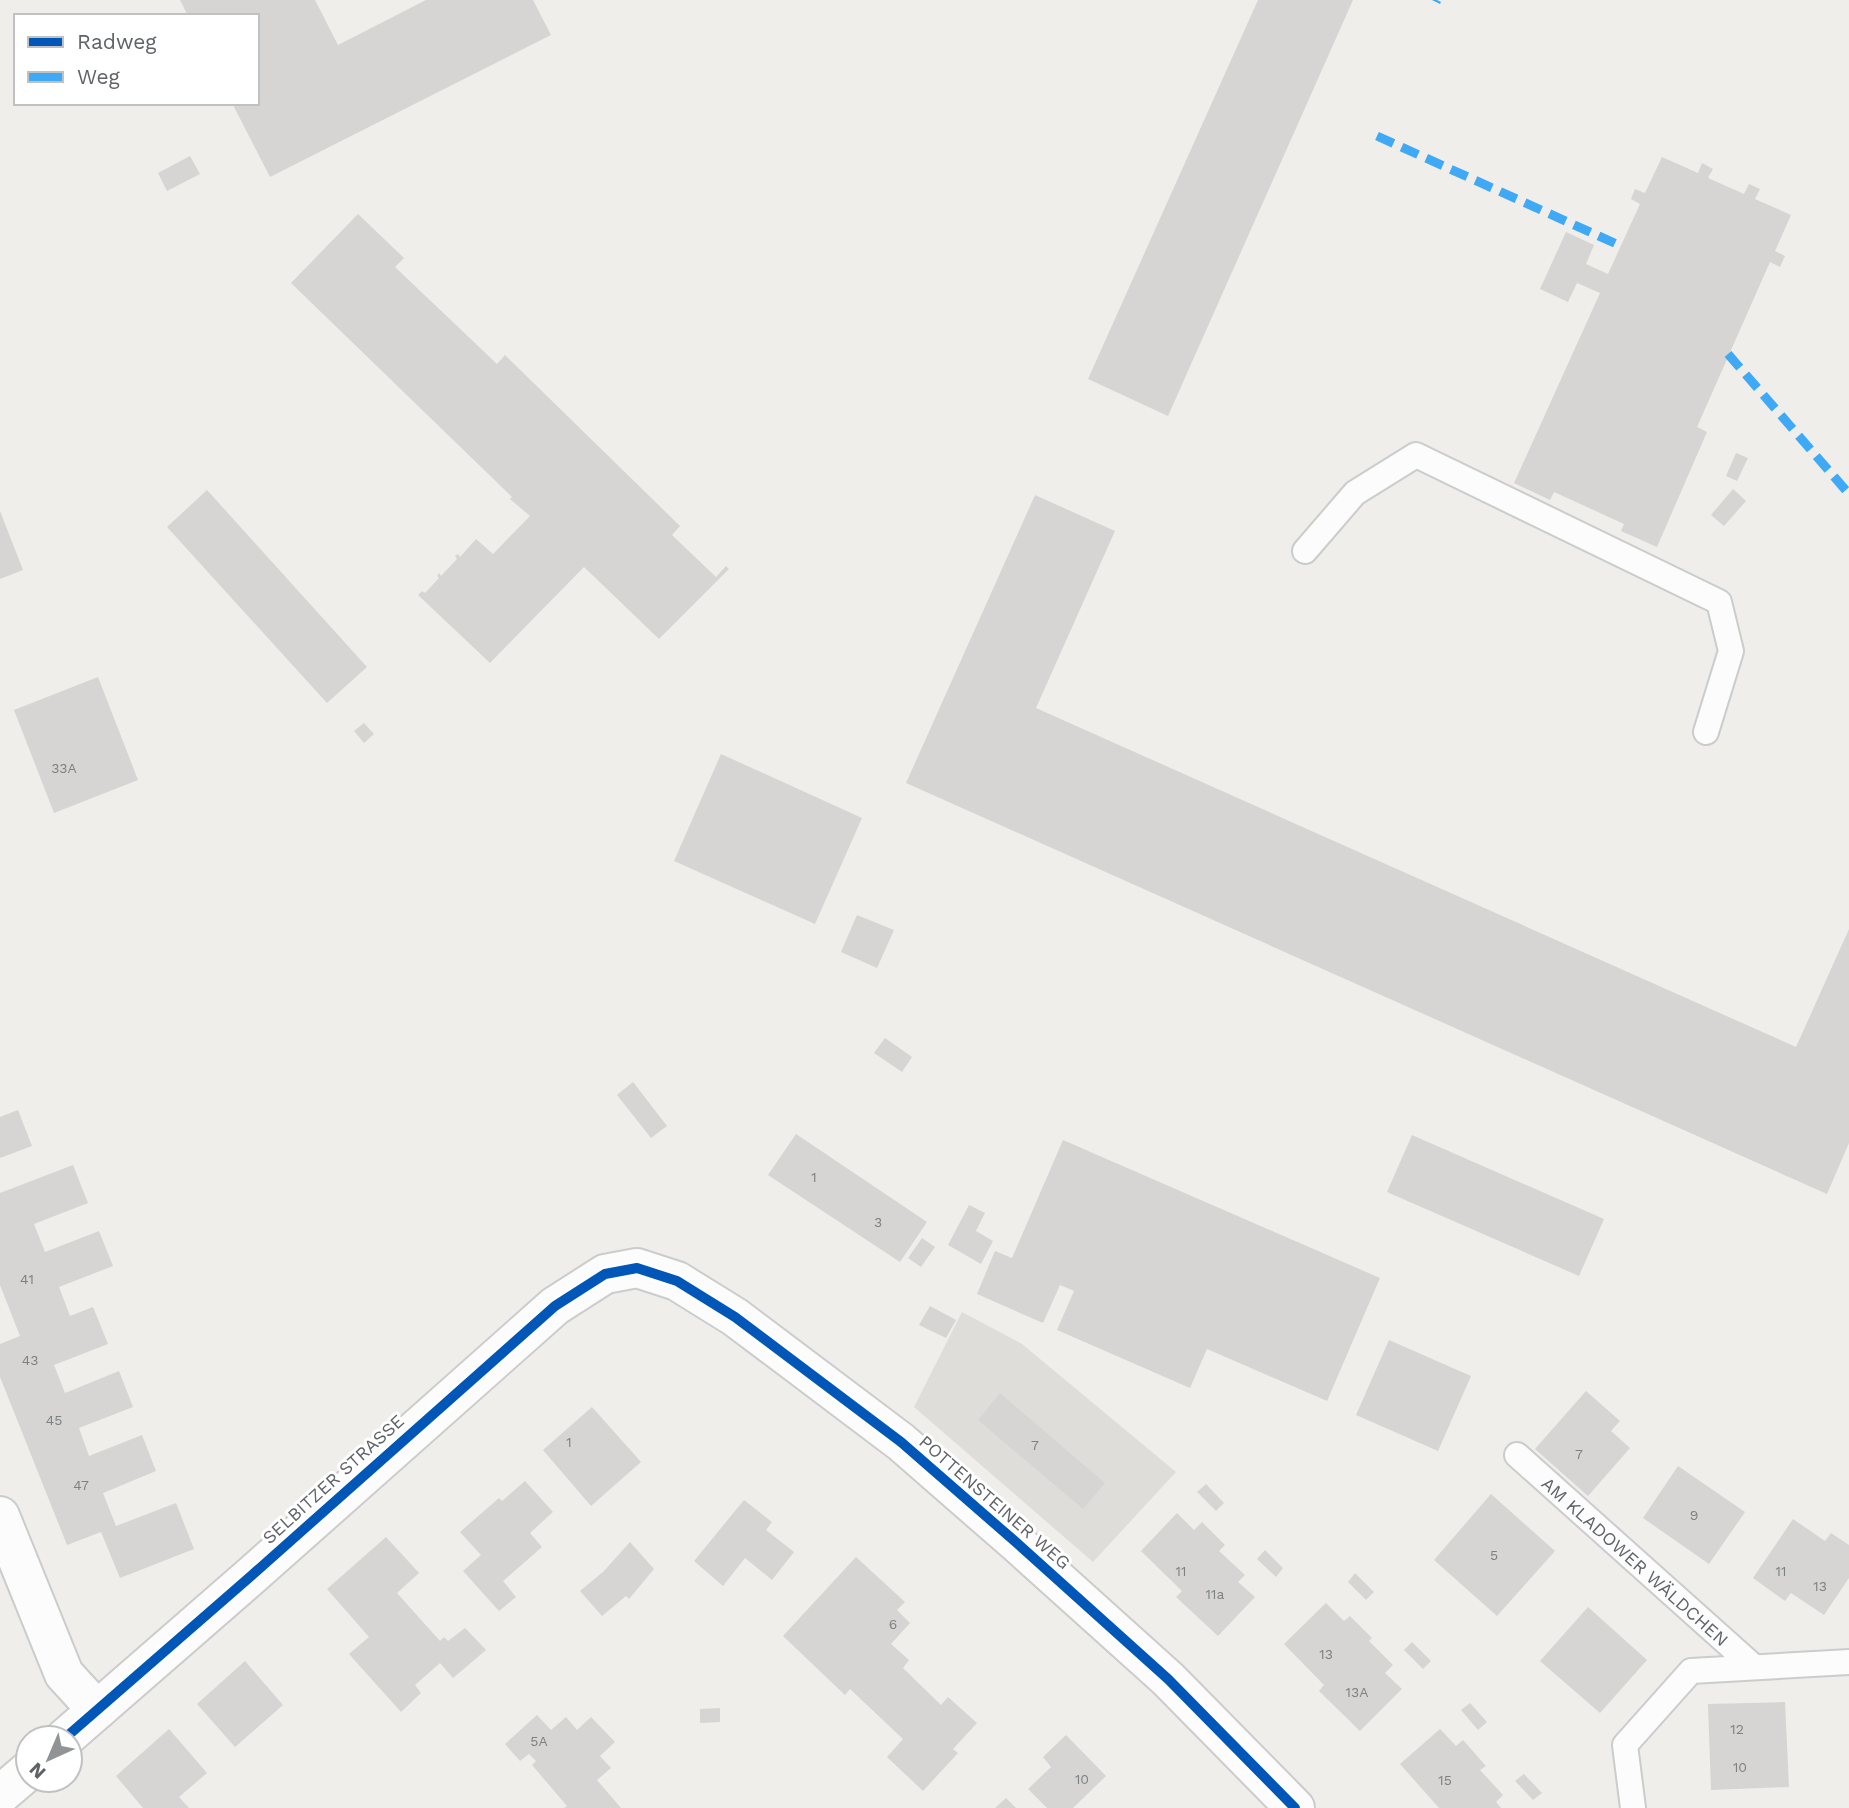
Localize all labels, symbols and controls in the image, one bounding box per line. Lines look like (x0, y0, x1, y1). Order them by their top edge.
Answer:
legend (14, 14, 259, 105)
text: Radweg (77, 29, 157, 54)
text: Weg (77, 64, 121, 89)
house number: 33A (51, 760, 77, 776)
house number: 1 (811, 1169, 817, 1185)
house number: 3 (874, 1214, 882, 1230)
house number: 41 (20, 1271, 34, 1287)
house number: 43 (22, 1352, 38, 1368)
street label: SELBITZER STRASSE (258, 1410, 408, 1548)
house number: 45 (46, 1412, 62, 1428)
street label: POTTENSTEINER WEG (915, 1431, 1075, 1573)
house number: 1 (566, 1434, 572, 1450)
house number: 7 (1031, 1437, 1039, 1453)
house number: 7 (1575, 1446, 1583, 1462)
street label: AM KLADOWER WÄLDCHEN (1538, 1472, 1733, 1650)
house number: 47 (73, 1477, 89, 1493)
house number: 9 (1690, 1507, 1698, 1523)
house number: 5 (1490, 1547, 1498, 1563)
house number: 11 (1176, 1563, 1186, 1579)
house number: 11 (1776, 1563, 1786, 1579)
house number: 13 (1813, 1578, 1827, 1594)
house number: 11a (1206, 1586, 1224, 1602)
house number: 6 (889, 1616, 897, 1632)
house number: 13 (1319, 1646, 1333, 1662)
house number: 13A (1346, 1684, 1368, 1700)
house number: 12 (1730, 1721, 1744, 1737)
north arrow (14, 1724, 84, 1794)
house number: 5A (530, 1733, 548, 1749)
text: N (24, 1758, 51, 1784)
house number: 10 (1733, 1759, 1747, 1775)
house number: 10 (1075, 1771, 1089, 1787)
house number: 15 (1438, 1772, 1452, 1788)

